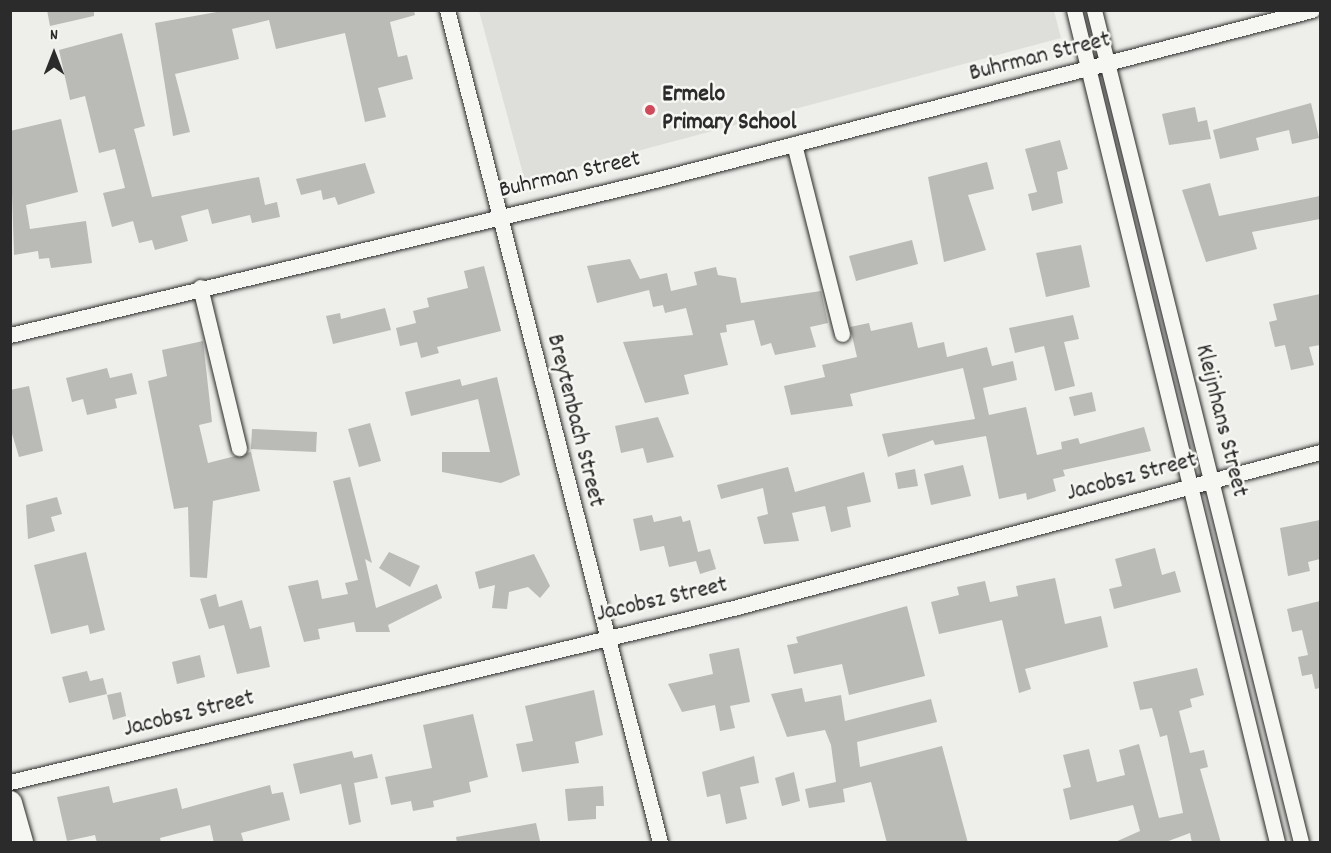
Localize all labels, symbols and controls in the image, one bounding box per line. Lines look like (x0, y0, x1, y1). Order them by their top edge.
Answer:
north arrow (24, 24, 84, 84)
text: N (50, 24, 58, 47)
street label: Buhrman Street (967, 27, 1113, 89)
place label: Ermelo Primary School (662, 82, 796, 138)
marker: Ermelo Primary School (643, 103, 657, 117)
street label: Buhrman Street (496, 146, 644, 206)
street label: Breytenbach Street (539, 332, 609, 510)
street label: Kleijnhans Street (1187, 342, 1253, 500)
street label: Jacobsz Street (1064, 447, 1200, 509)
street label: Jacobsz Street (594, 572, 730, 630)
street label: Jacobsz Street (121, 685, 257, 745)

